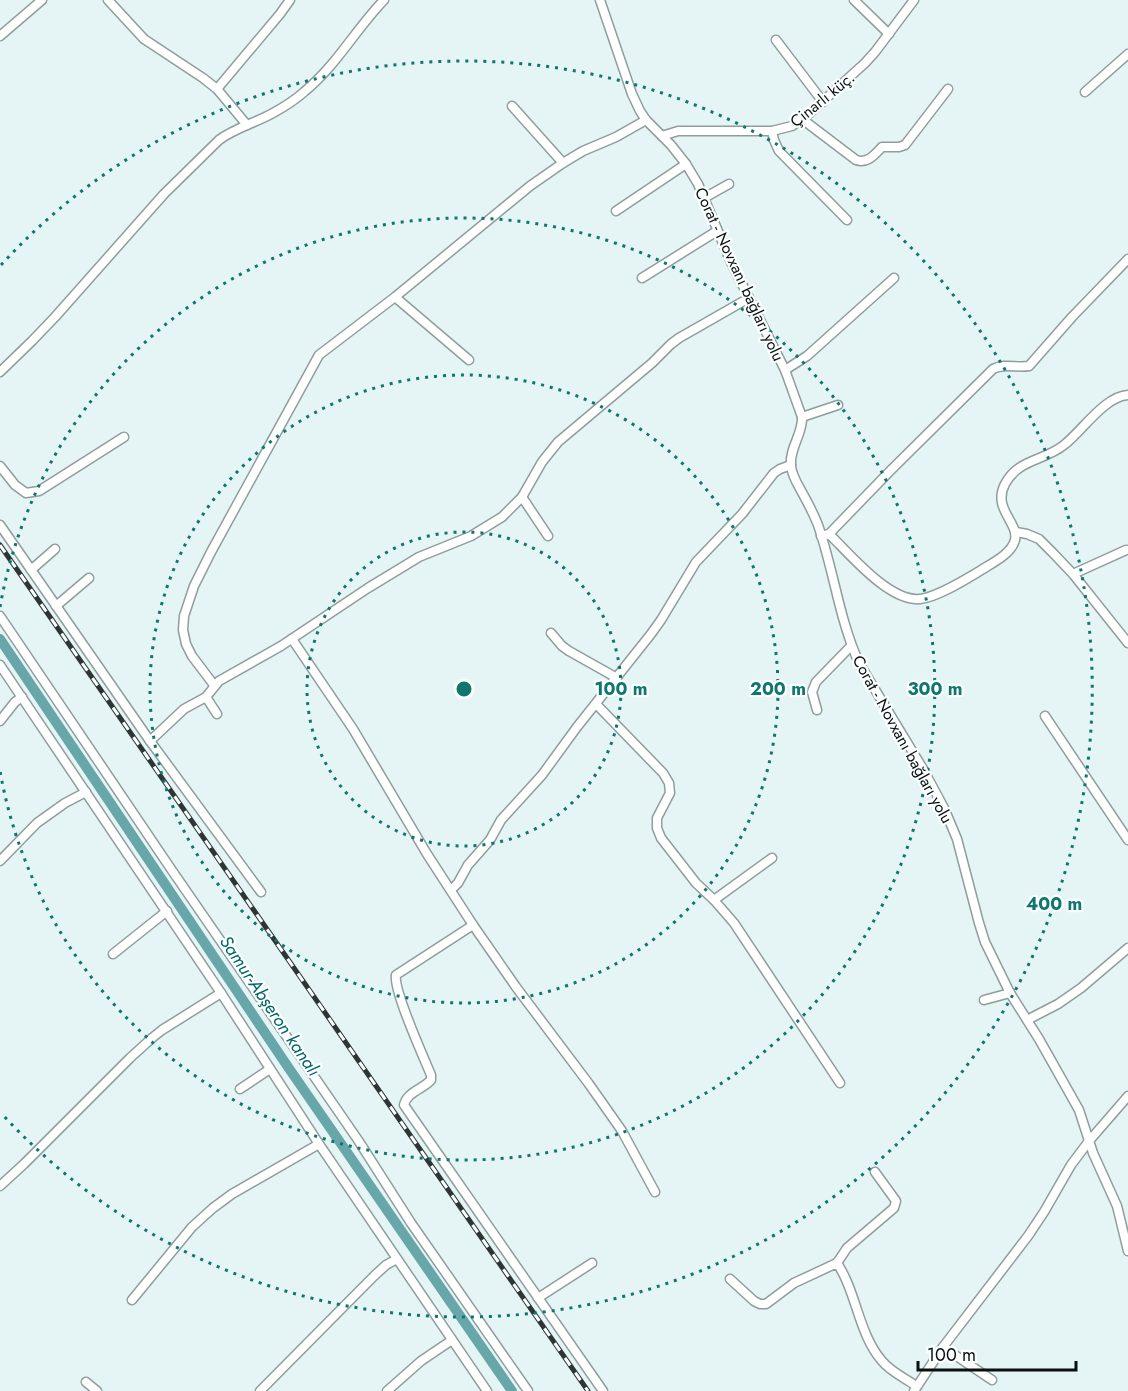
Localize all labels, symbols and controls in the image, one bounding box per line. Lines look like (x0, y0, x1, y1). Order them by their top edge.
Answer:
street label: Çinarlı küç. (785, 66, 860, 133)
street label: Corat - Novxanı bağları yolu (689, 184, 790, 365)
street label: Corat - Novxanı bağları yolu (847, 651, 958, 828)
text: 100 m (594, 676, 648, 702)
text: 200 m (750, 676, 806, 702)
text: 300 m (907, 676, 963, 702)
centre of rings (454, 679, 474, 699)
text: 400 m (1026, 891, 1082, 917)
water label: Samur-Abşeron kanalı (213, 930, 327, 1082)
scale bar (918, 1334, 1076, 1372)
text: 100 m (927, 1342, 976, 1368)

